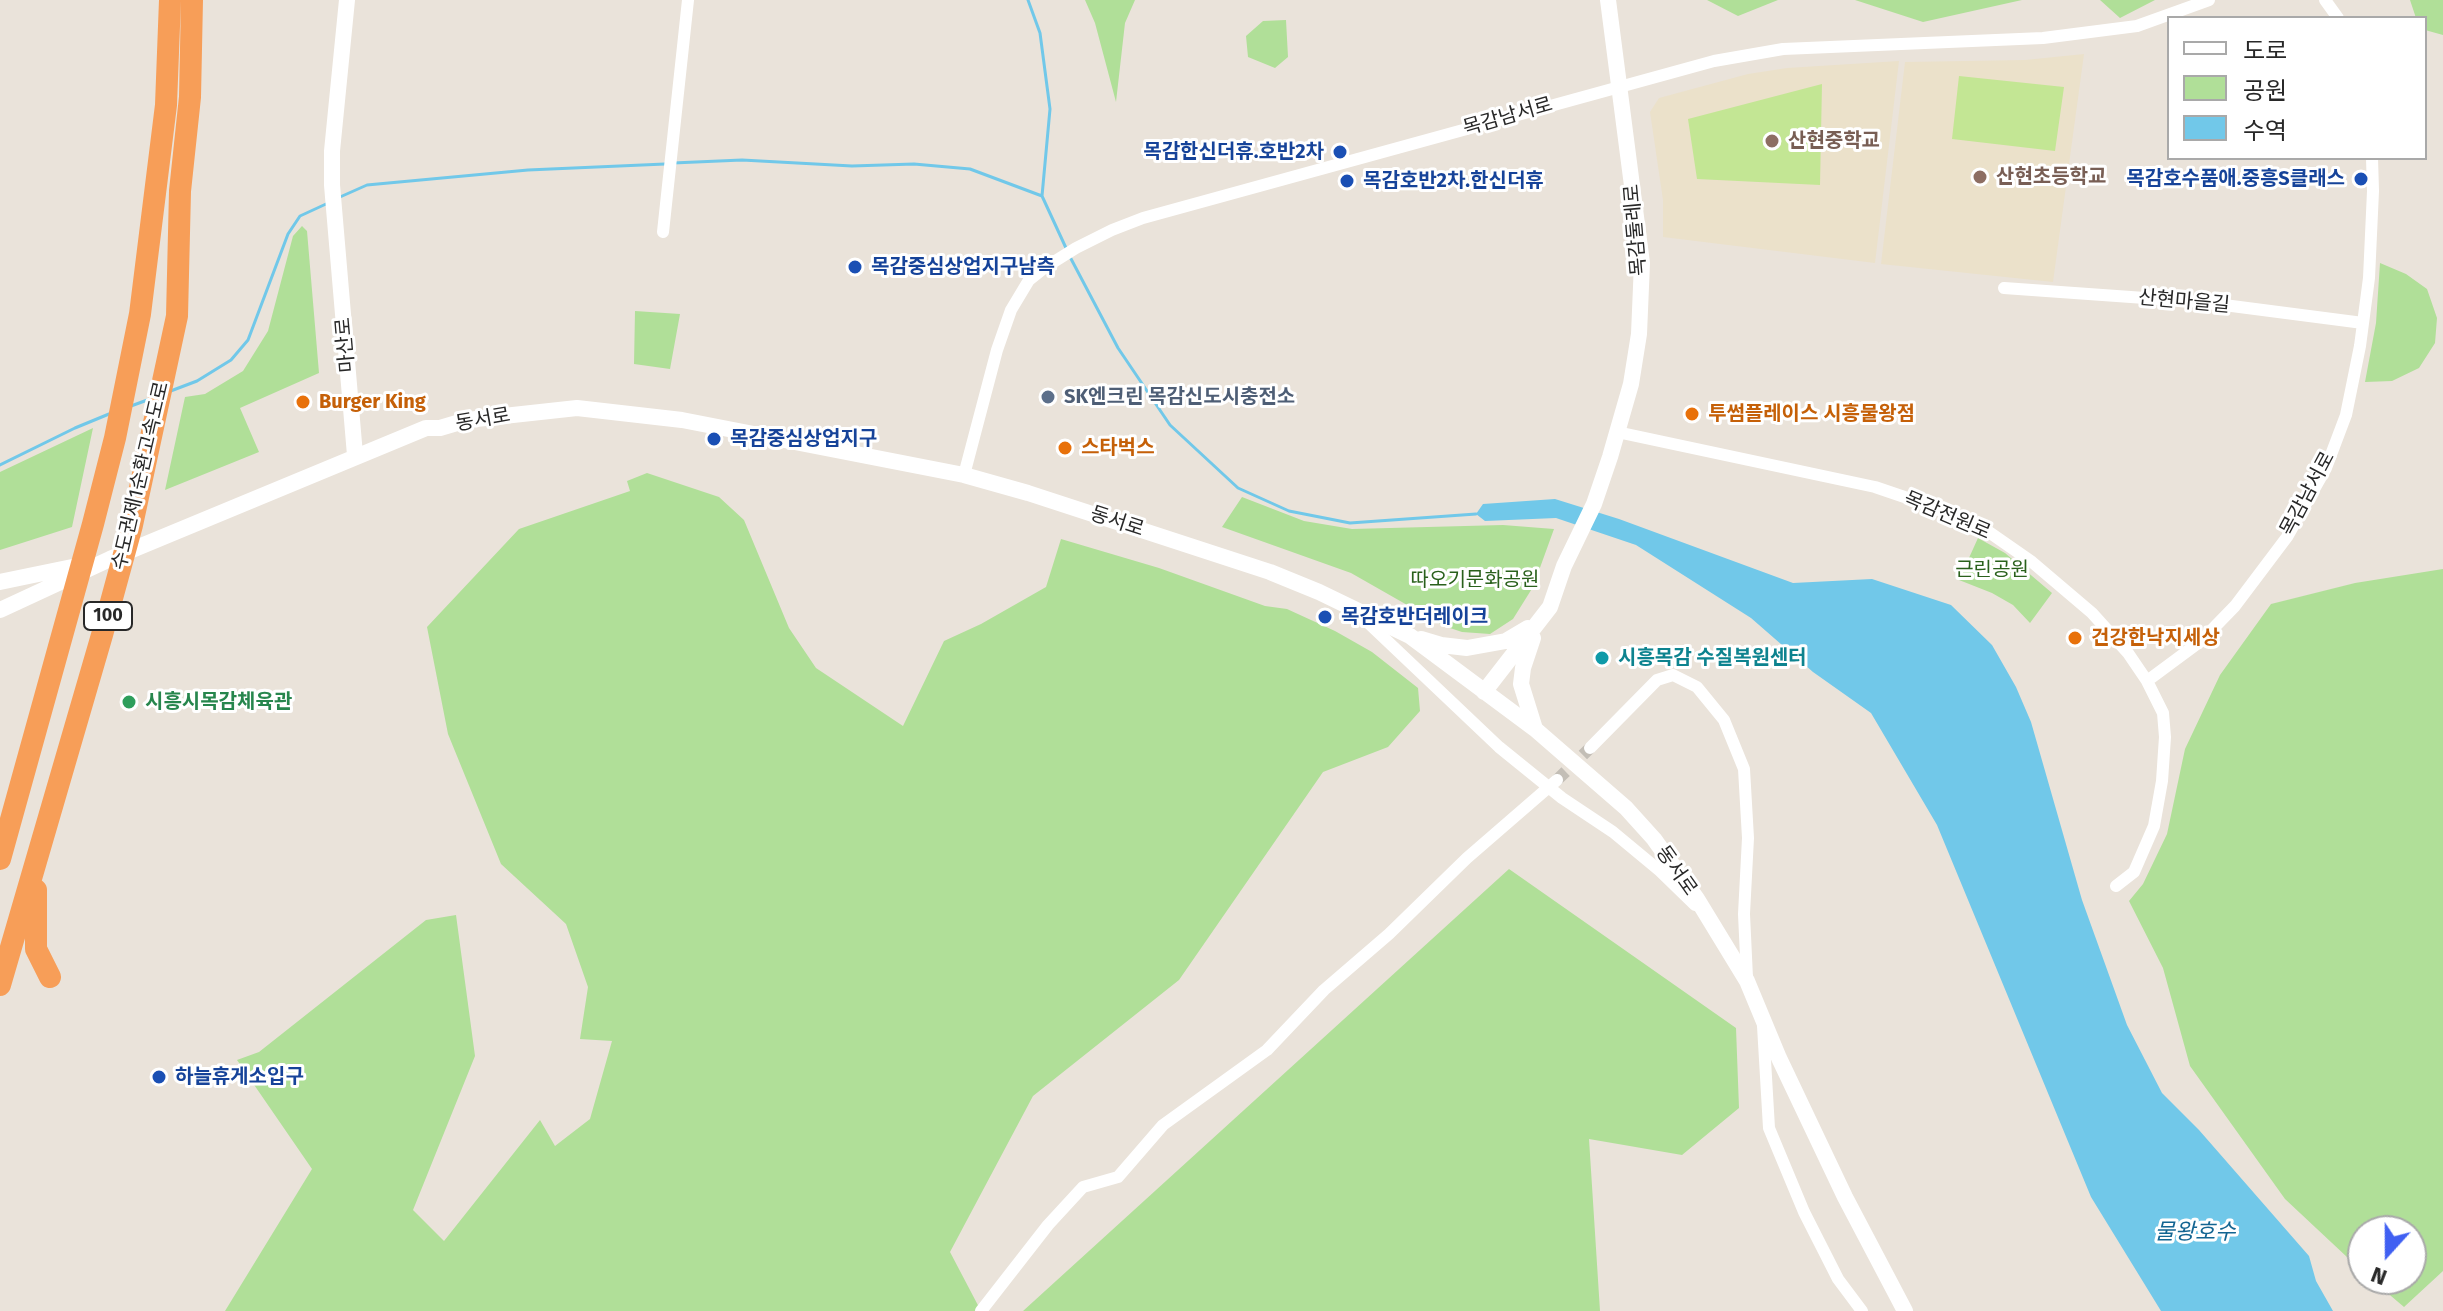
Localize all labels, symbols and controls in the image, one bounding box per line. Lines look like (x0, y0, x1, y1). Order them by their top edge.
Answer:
legend (2167, 16, 2427, 160)
text: 도로 (2243, 37, 2287, 65)
text: 공원 (2243, 77, 2287, 105)
street label: 목감남서로 (1460, 93, 1556, 141)
text: 수역 (2243, 117, 2287, 145)
place label: 산현중학교 (1788, 129, 1880, 153)
marker: 산현중학교 (1763, 132, 1781, 150)
place label: 목감한신더휴.호반2차 (1143, 140, 1324, 164)
marker: 목감한신더휴.호반2차 (1331, 143, 1349, 161)
place label: 산현초등학교 (1996, 165, 2106, 189)
place label: 목감호수품애.중흥S클래스 (2126, 167, 2345, 191)
marker: 산현초등학교 (1971, 168, 1989, 186)
place label: 목감호반2차.한신더휴 (1363, 169, 1544, 193)
marker: 목감호수품애.중흥S클래스 (2352, 170, 2370, 188)
marker: 목감호반2차.한신더휴 (1338, 172, 1356, 190)
street label: 목감둘레로 (1620, 183, 1652, 277)
place label: 목감중심상업지구남측 (871, 255, 1055, 279)
marker: 목감중심상업지구남측 (846, 258, 864, 276)
street label: 산현마을길 (2137, 286, 2231, 318)
street label: 마산로 (332, 316, 360, 374)
street label: 수도권제1순환고속도로 (108, 379, 174, 573)
place label: SK엔크린 목감신도시충전소 (1064, 385, 1295, 409)
marker: SK엔크린 목감신도시충전소 (1039, 388, 1057, 406)
place label: Burger King (319, 390, 426, 414)
marker: Burger King (294, 393, 312, 411)
place label: 투썸플레이스 시흥물왕점 (1708, 402, 1915, 426)
street label: 동서로 (454, 403, 512, 437)
marker: 투썸플레이스 시흥물왕점 (1683, 405, 1701, 423)
place label: 목감중심상업지구 (730, 427, 877, 451)
marker: 목감중심상업지구 (705, 430, 723, 448)
place label: 스타벅스 (1081, 436, 1155, 460)
marker: 스타벅스 (1056, 439, 1074, 457)
street label: 목감남서로 (2276, 448, 2340, 540)
street label: 목감전원로 (1900, 487, 1994, 545)
street label: 동서로 (1087, 502, 1147, 542)
park label: 근린공원 (1955, 558, 2029, 582)
park label: 따오기문화공원 (1411, 568, 1539, 592)
road number: 100 (84, 602, 132, 630)
place label: 목감호반더레이크 (1341, 605, 1488, 629)
marker: 목감호반더레이크 (1316, 608, 1334, 626)
place label: 건강한낙지세상 (2091, 626, 2220, 650)
marker: 건강한낙지세상 (2066, 629, 2084, 647)
place label: 시흥목감 수질복원센터 (1618, 646, 1807, 670)
marker: 시흥목감 수질복원센터 (1593, 649, 1611, 667)
place label: 시흥시목감체육관 (145, 690, 292, 714)
marker: 시흥시목감체육관 (120, 693, 138, 711)
street label: 동서로 (1650, 842, 1702, 900)
place label: 하늘휴게소입구 (175, 1065, 304, 1089)
marker: 하늘휴게소입구 (150, 1068, 168, 1086)
north arrow (2347, 1215, 2427, 1295)
water label: 물왕호수 (2155, 1220, 2235, 1246)
text: N (2367, 1261, 2391, 1291)

